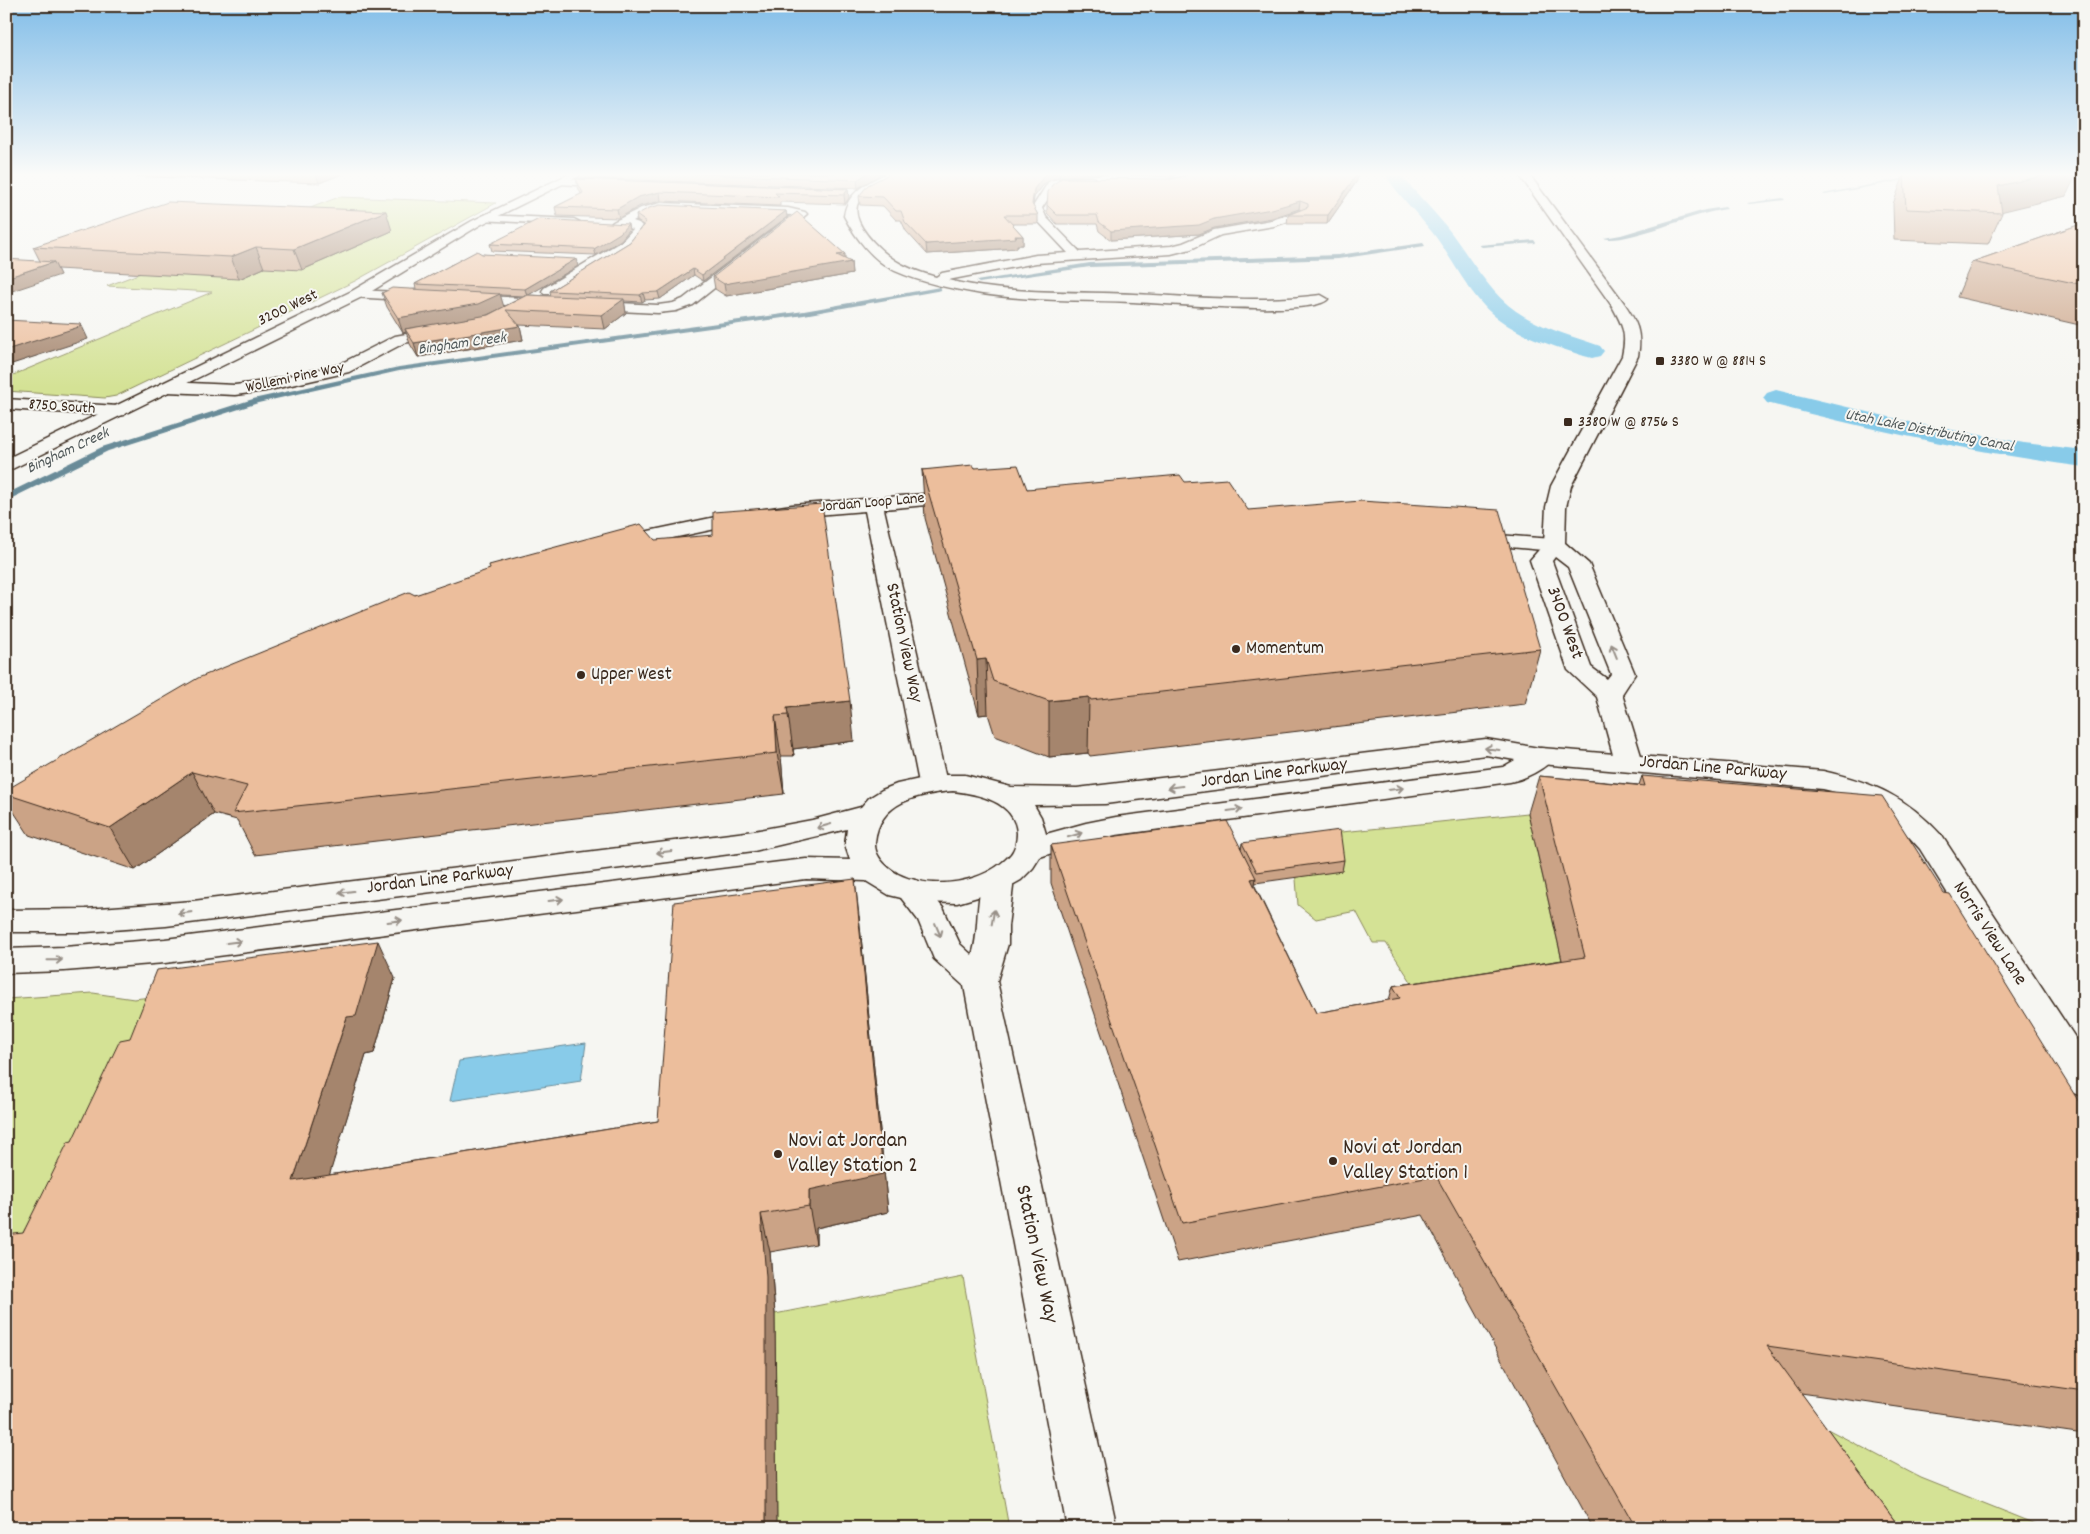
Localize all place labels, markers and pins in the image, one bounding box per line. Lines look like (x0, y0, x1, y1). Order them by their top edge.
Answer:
place label: 3380 W @ 8814 S (1670, 350, 1766, 373)
marker: 3380 W @ 8814 S (1654, 355, 1666, 367)
place label: 3380 W @ 8756 S (1578, 411, 1679, 434)
marker: 3380 W @ 8756 S (1562, 416, 1574, 428)
place label: Momentum (1246, 636, 1324, 663)
marker: Momentum (1230, 643, 1242, 655)
place label: Upper West (591, 662, 672, 689)
marker: Upper West (575, 669, 587, 681)
place label: Novi at Jordan Valley Station 2 (788, 1126, 918, 1182)
place label: Novi at Jordan Valley Station 1 (1343, 1133, 1468, 1189)
marker: Novi at Jordan Valley Station 2 (772, 1148, 784, 1160)
marker: Novi at Jordan Valley Station 1 (1327, 1155, 1339, 1167)

